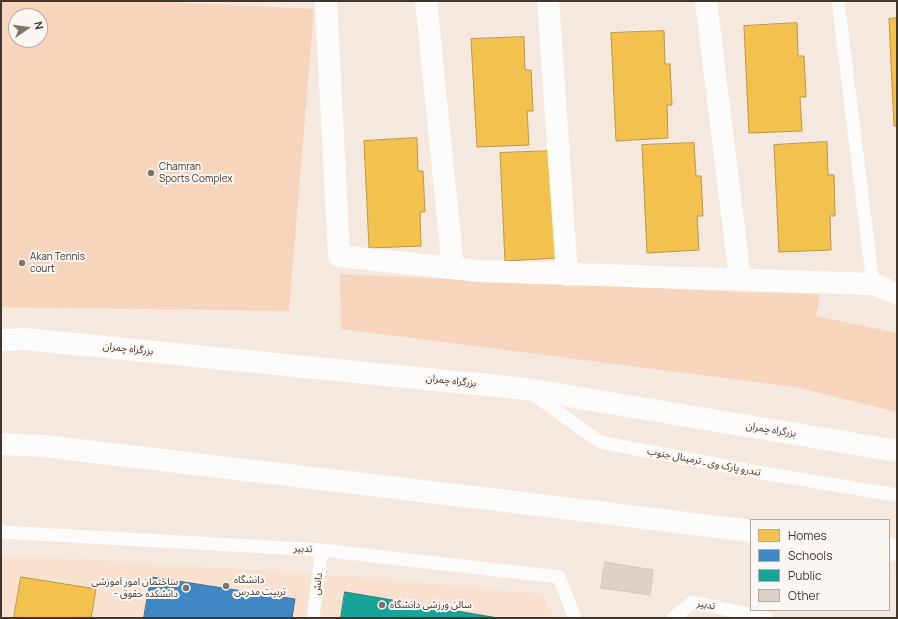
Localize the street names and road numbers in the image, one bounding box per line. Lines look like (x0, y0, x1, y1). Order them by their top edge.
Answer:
street label: بزرگراه چمران (102, 340, 154, 358)
street label: بزرگراه چمران (425, 372, 477, 390)
street label: بزرگراه چمران (745, 420, 797, 440)
street label: تندرو پارک وی ـ ترمینال جنوب (646, 445, 762, 479)
street label: تدبیر (293, 543, 313, 555)
street label: دانش (311, 572, 325, 596)
street label: تدبیر (696, 597, 716, 613)

